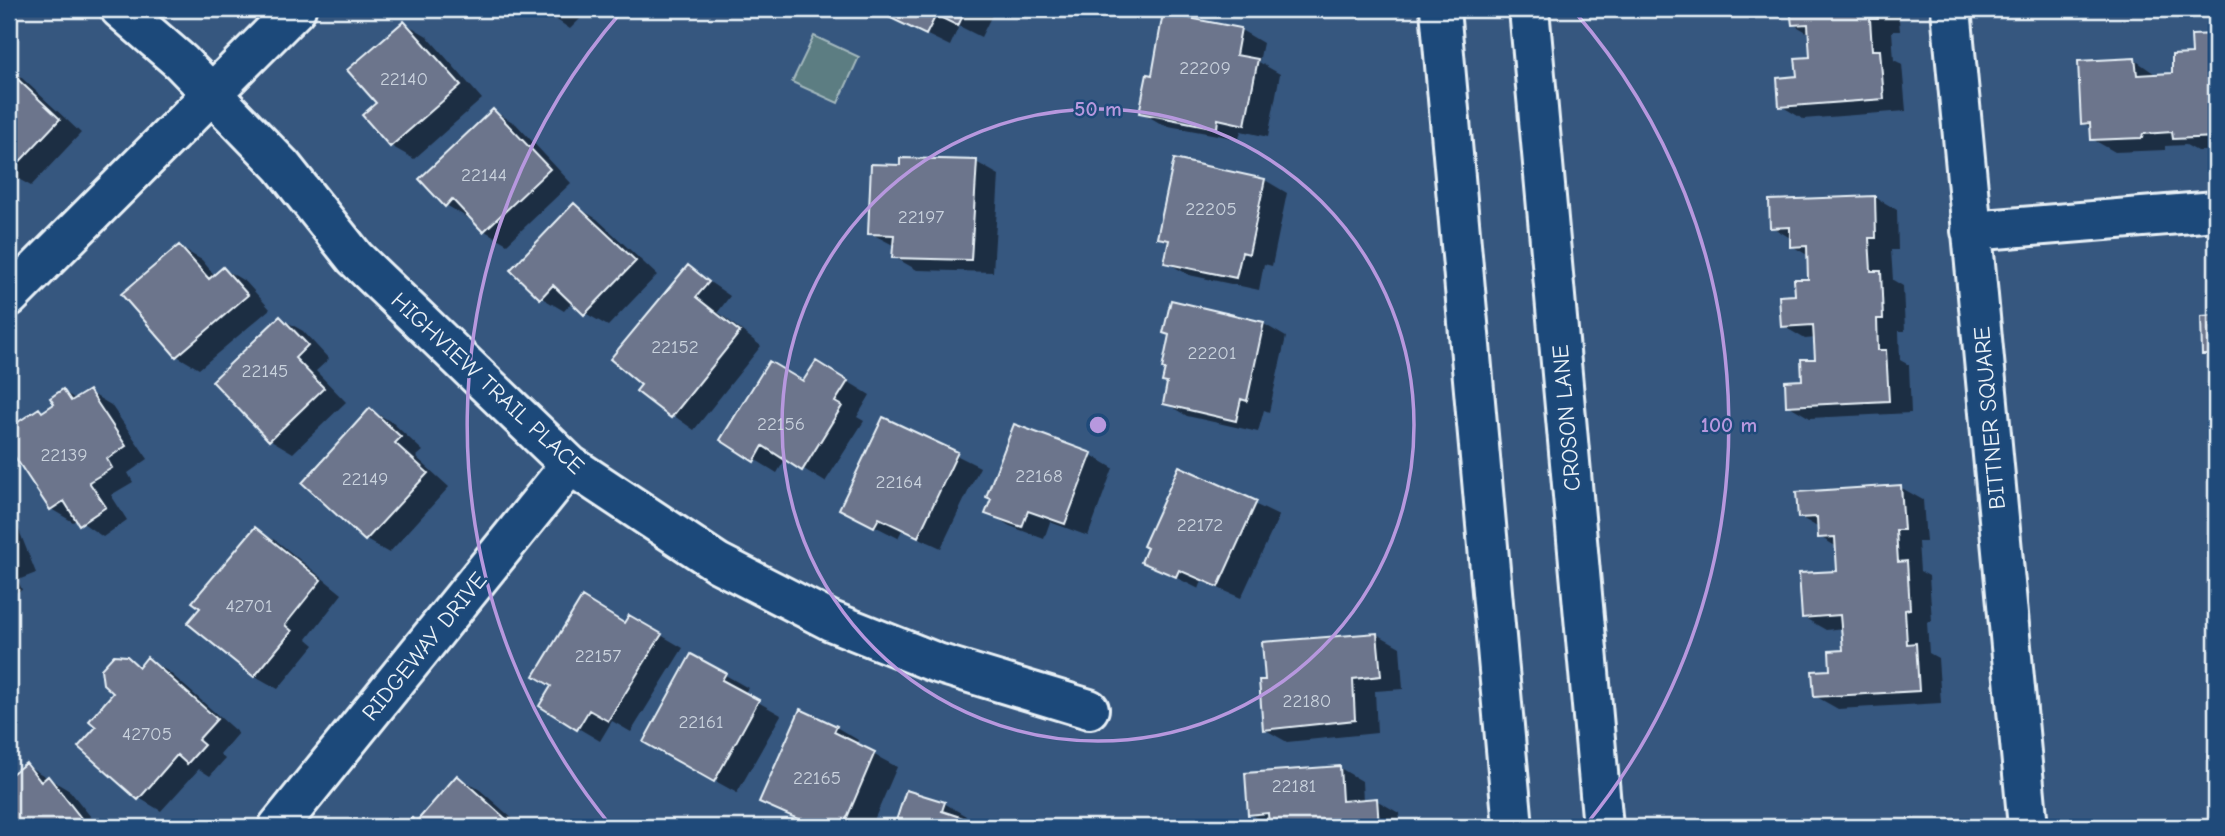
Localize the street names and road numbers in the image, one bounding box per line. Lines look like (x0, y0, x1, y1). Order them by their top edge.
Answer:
street label: HIGHVIEW TRAIL PLACE (386, 287, 590, 480)
street label: BITTNER SQUARE (1968, 325, 2011, 511)
street label: CROSON LANE (1547, 344, 1586, 492)
street label: RIDGEWAY DRIVE (356, 567, 493, 726)

